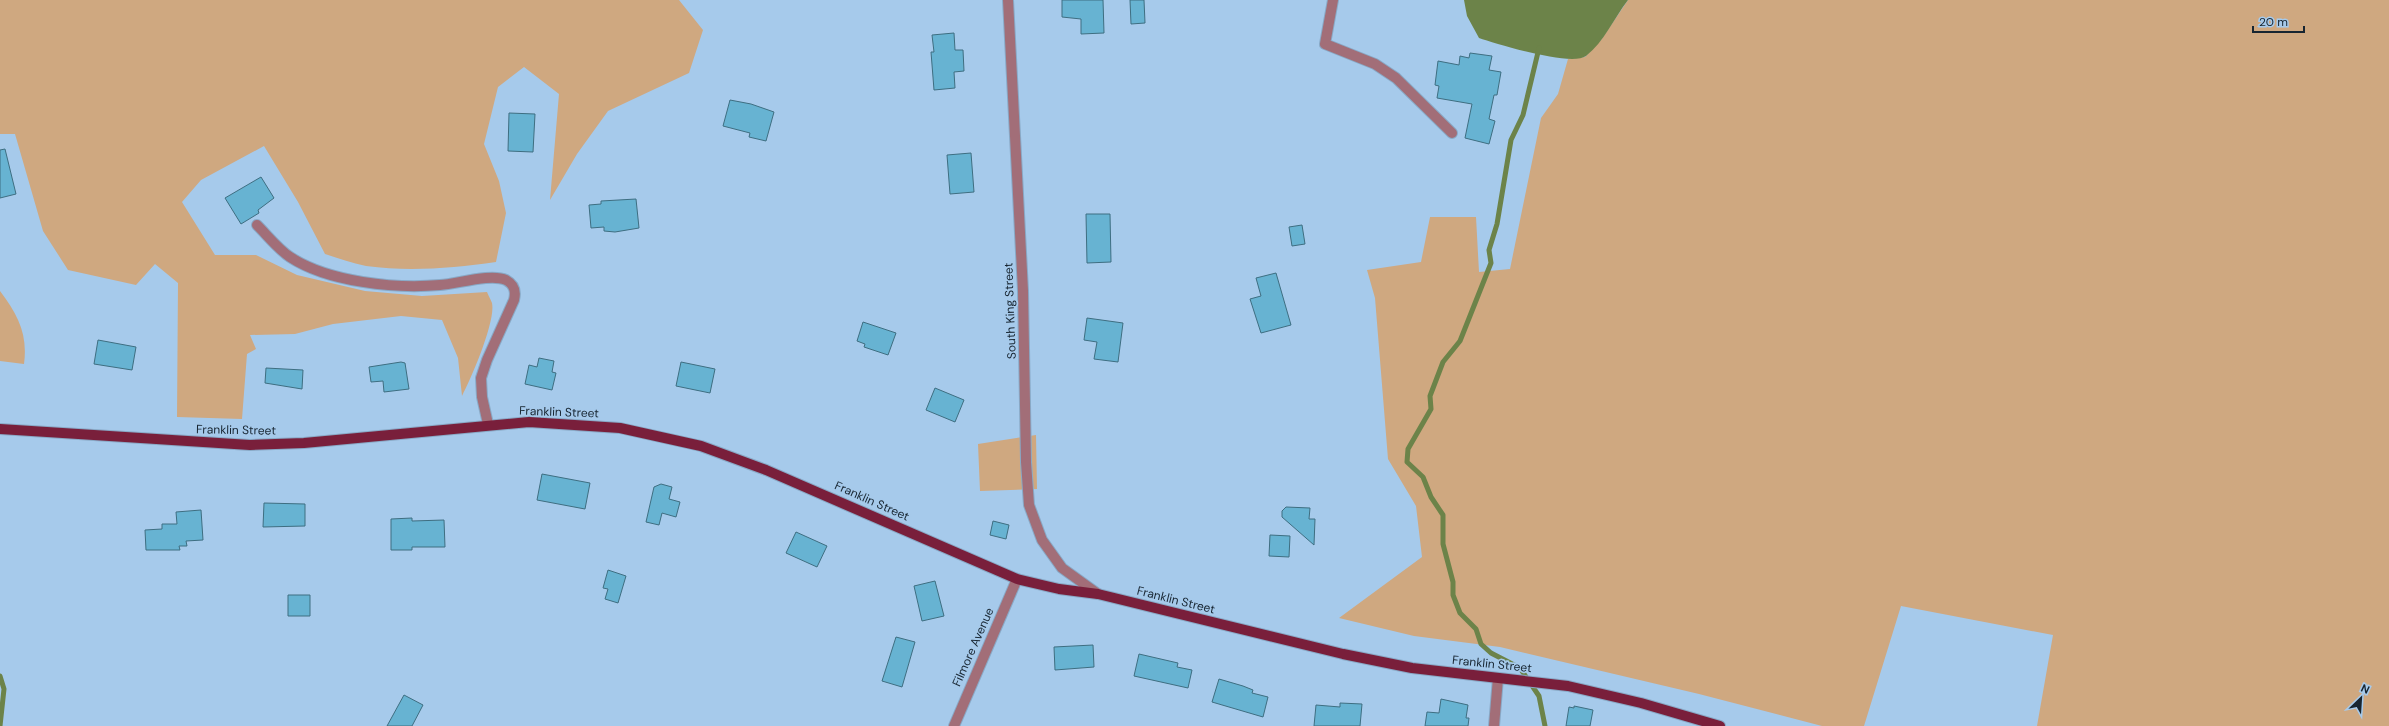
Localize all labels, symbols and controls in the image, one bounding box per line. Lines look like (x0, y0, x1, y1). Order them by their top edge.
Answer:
scale bar (2253, 8, 2304, 34)
text: 20 m (2259, 14, 2288, 30)
street label: South King Street (1000, 262, 1020, 359)
street label: Franklin Street (519, 403, 600, 421)
street label: Franklin Street (196, 421, 276, 439)
street label: Franklin Street (832, 477, 912, 525)
street label: Franklin Street (1135, 583, 1217, 618)
street label: Filmore Avenue (948, 605, 998, 689)
street label: Franklin Street (1451, 652, 1533, 676)
north arrow (2341, 678, 2381, 718)
text: N (2359, 681, 2372, 697)

